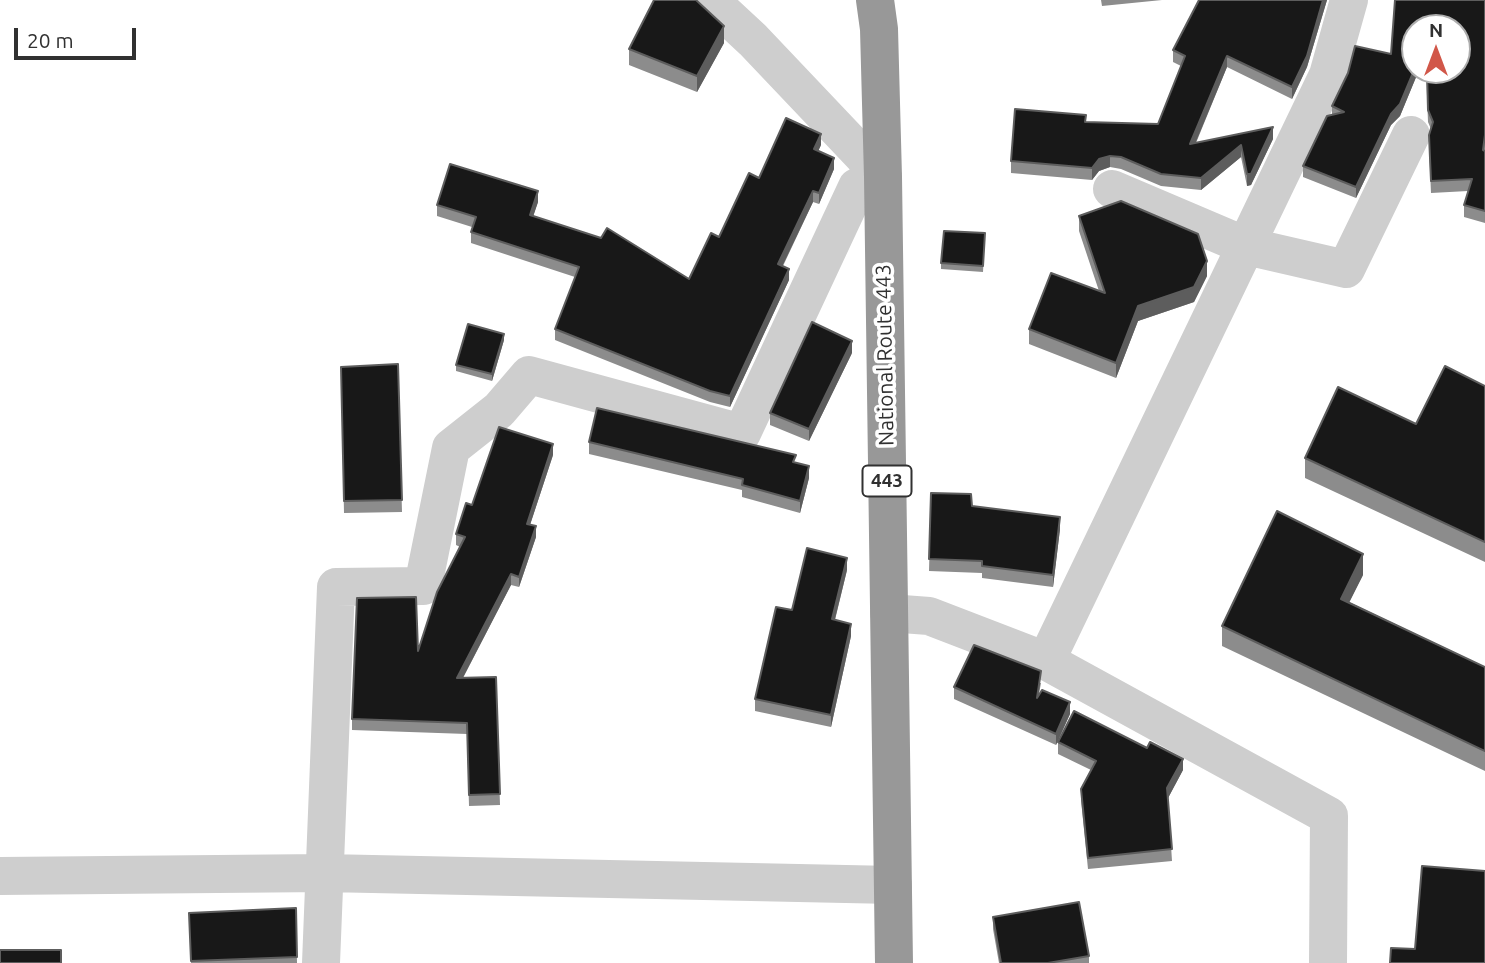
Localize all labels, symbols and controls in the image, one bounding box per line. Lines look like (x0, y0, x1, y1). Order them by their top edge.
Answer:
scale bar (18, 14, 140, 58)
north arrow (1401, 14, 1471, 84)
text: N (1429, 19, 1443, 41)
text: 20 m (27, 28, 74, 52)
street label: National Route 443 (871, 264, 899, 446)
road number: 443 (862, 466, 912, 496)

